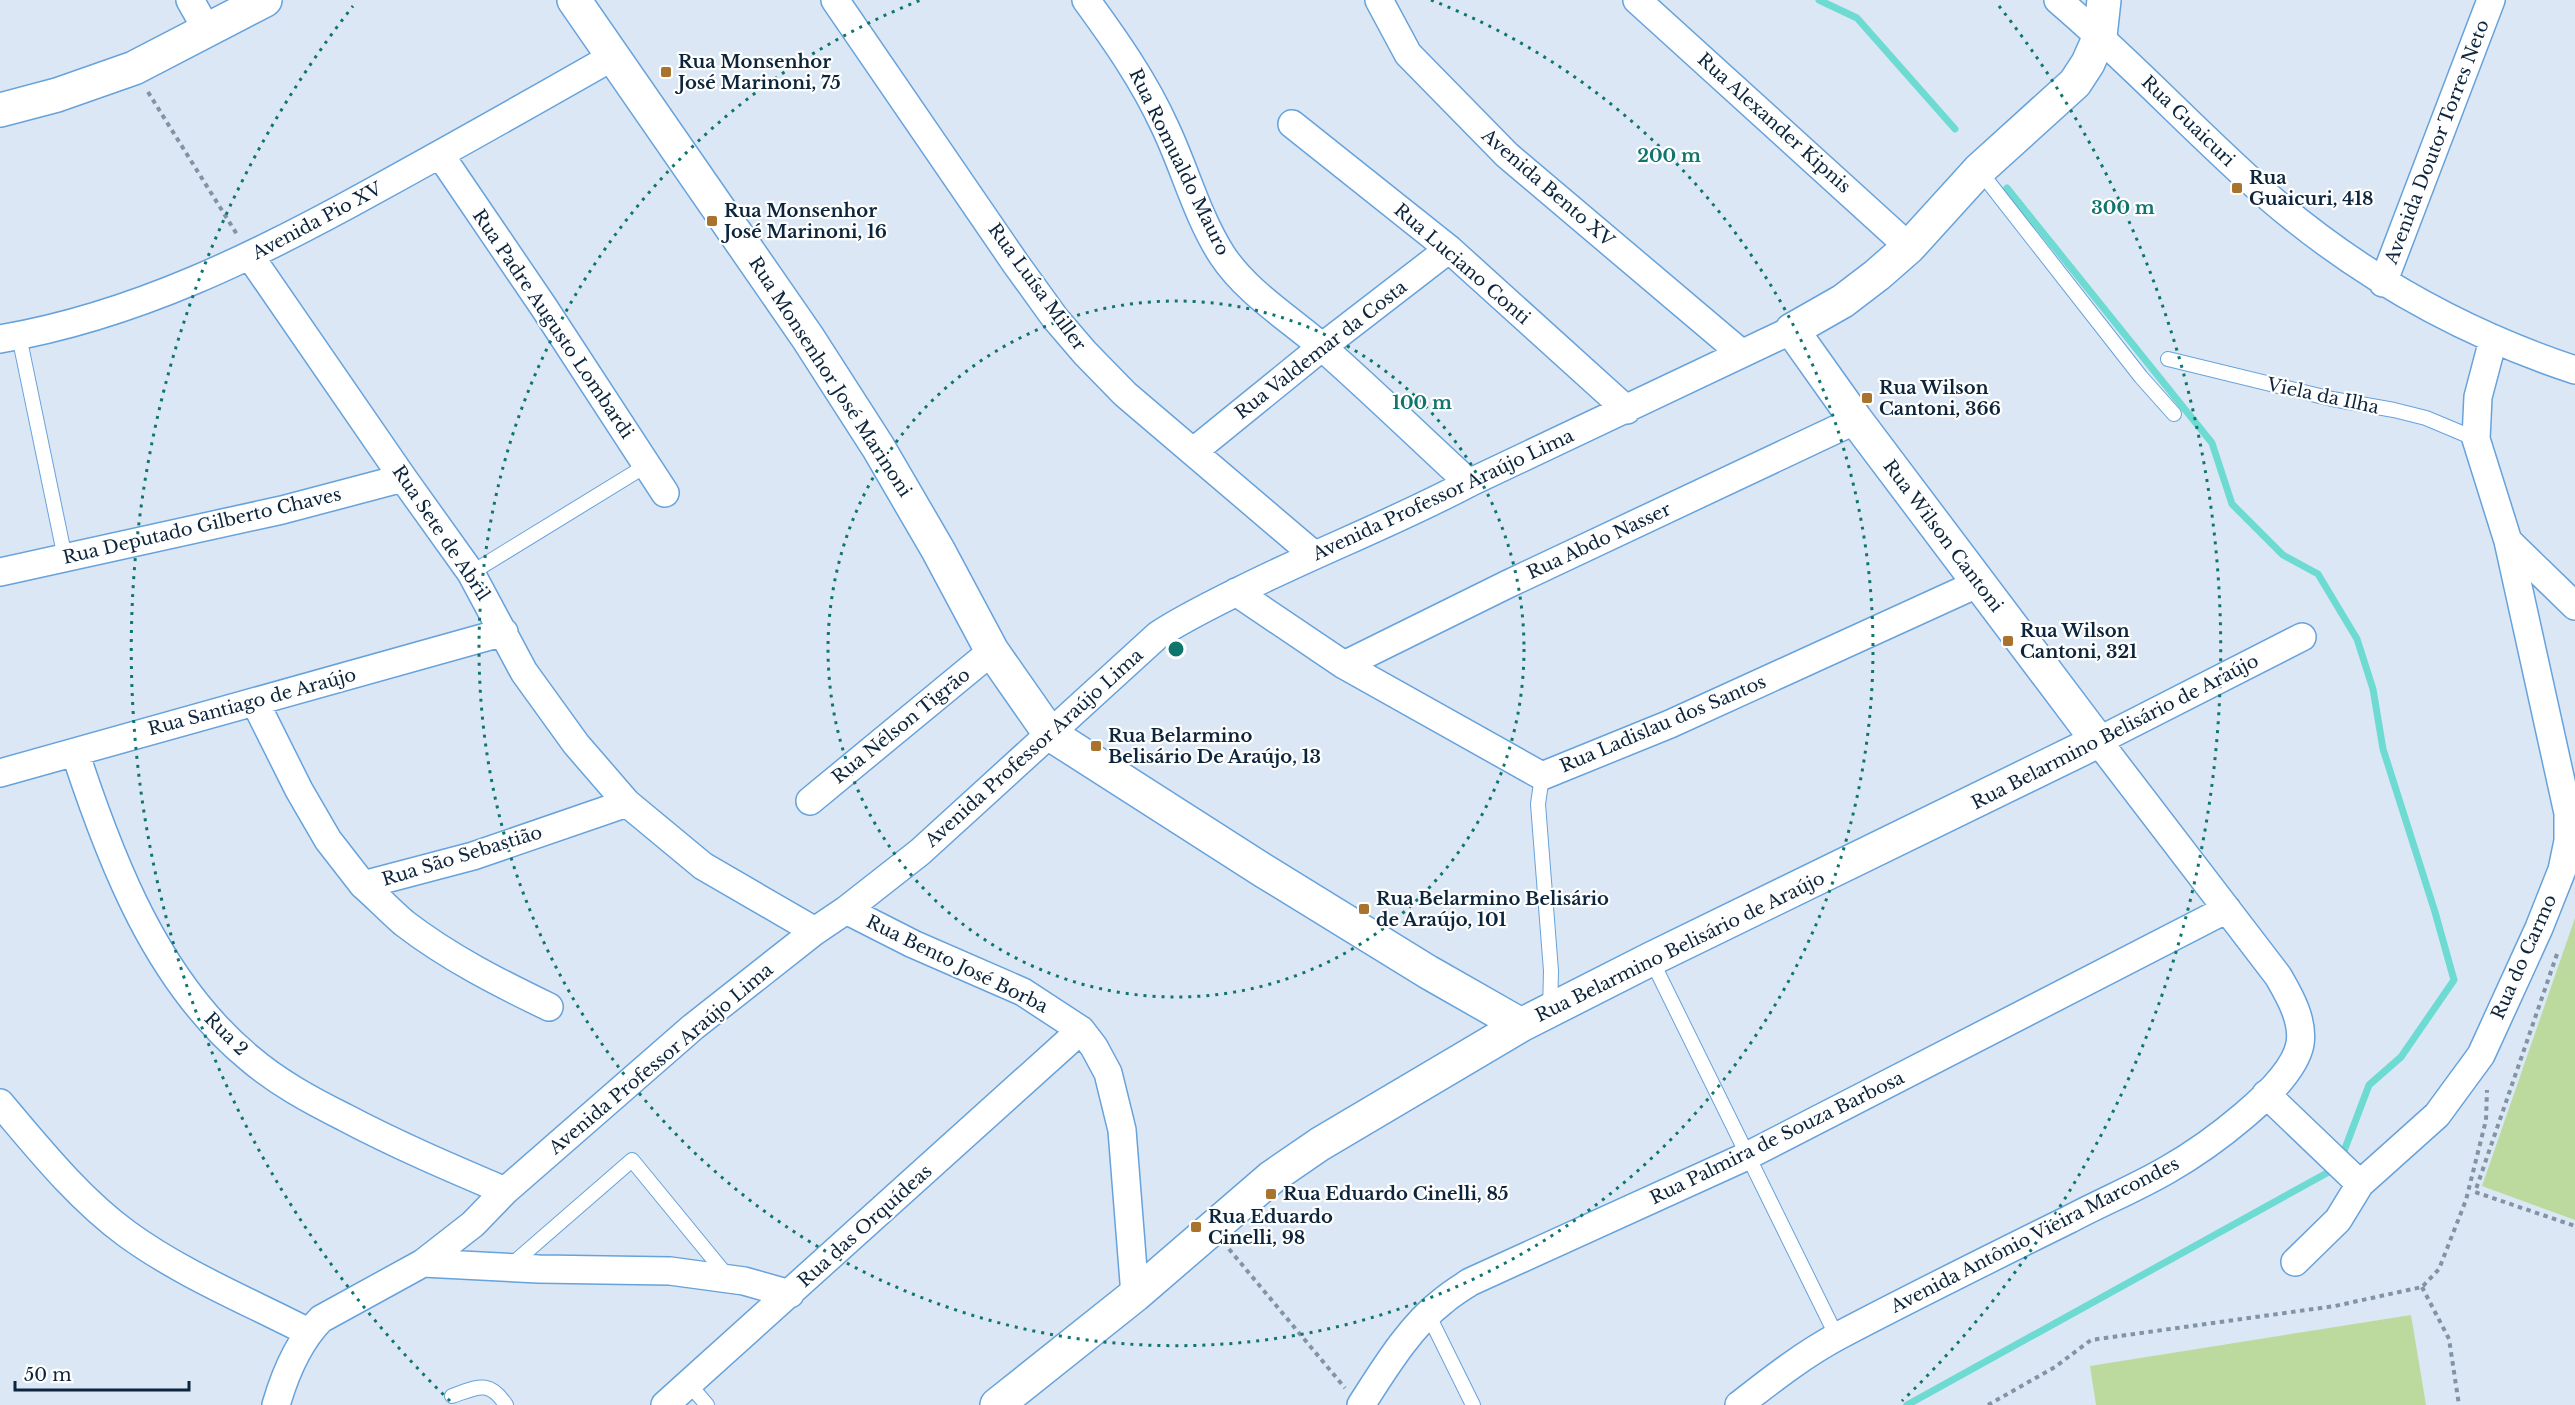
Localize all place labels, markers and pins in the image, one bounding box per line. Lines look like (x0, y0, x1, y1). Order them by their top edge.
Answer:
place label: Rua Monsenhor José Marinoni, 75 (674, 51, 841, 94)
marker: Rua Monsenhor José Marinoni, 75 (659, 65, 673, 79)
place label: Rua Guaicuri, 418 (2249, 167, 2373, 210)
marker: Rua Guaicuri, 418 (2230, 181, 2244, 195)
place label: Rua Monsenhor José Marinoni, 16 (720, 200, 887, 243)
marker: Rua Monsenhor José Marinoni, 16 (705, 214, 719, 228)
place label: Rua Wilson Cantoni, 366 (1879, 377, 2001, 420)
marker: Rua Wilson Cantoni, 366 (1860, 391, 1874, 405)
place label: Rua Wilson Cantoni, 321 (2020, 620, 2137, 663)
marker: Rua Wilson Cantoni, 321 (2001, 634, 2015, 648)
centre of rings (1166, 639, 1186, 659)
place label: Rua Belarmino Belisário De Araújo, 13 (1108, 725, 1321, 768)
marker: Rua Belarmino Belisário De Araújo, 13 (1089, 739, 1103, 753)
place label: Rua Belarmino Belisário de Araújo, 101 (1376, 888, 1609, 931)
marker: Rua Belarmino Belisário de Araújo, 101 (1357, 902, 1371, 916)
place label: Rua Eduardo Cinelli, 85 (1283, 1183, 1509, 1205)
marker: Rua Eduardo Cinelli, 85 (1264, 1187, 1278, 1201)
place label: Rua Eduardo Cinelli, 98 (1208, 1206, 1333, 1249)
marker: Rua Eduardo Cinelli, 98 (1189, 1220, 1203, 1234)

